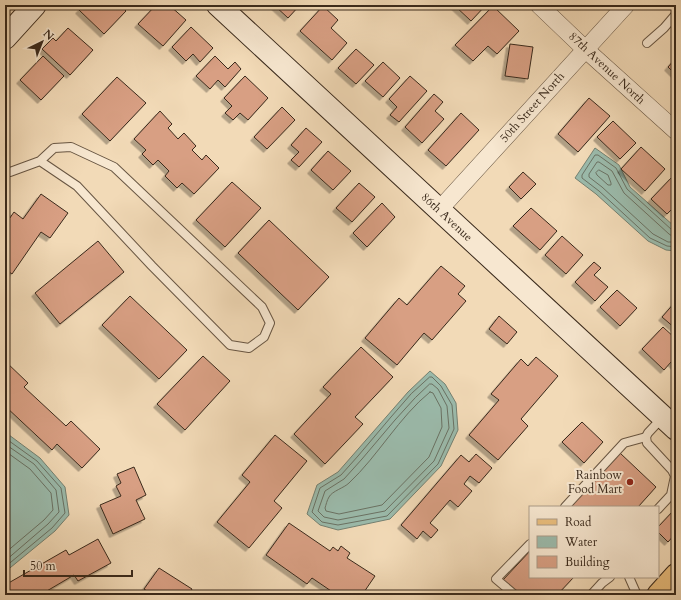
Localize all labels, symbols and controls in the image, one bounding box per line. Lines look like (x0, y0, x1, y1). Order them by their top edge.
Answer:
north arrow (22, 22, 62, 62)
text: N (40, 26, 57, 44)
street label: 87th Avenue North (565, 28, 649, 108)
street label: 50th Street North (496, 68, 568, 146)
street label: 86th Avenue (418, 189, 476, 245)
place label: Rainbow Food Mart (568, 467, 622, 497)
marker: Rainbow Food Mart (625, 477, 635, 487)
legend (529, 506, 659, 578)
text: Road (565, 514, 592, 530)
text: Water (564, 534, 598, 550)
scale bar (24, 552, 132, 578)
text: Building (565, 554, 610, 570)
text: 50 m (30, 558, 57, 574)

